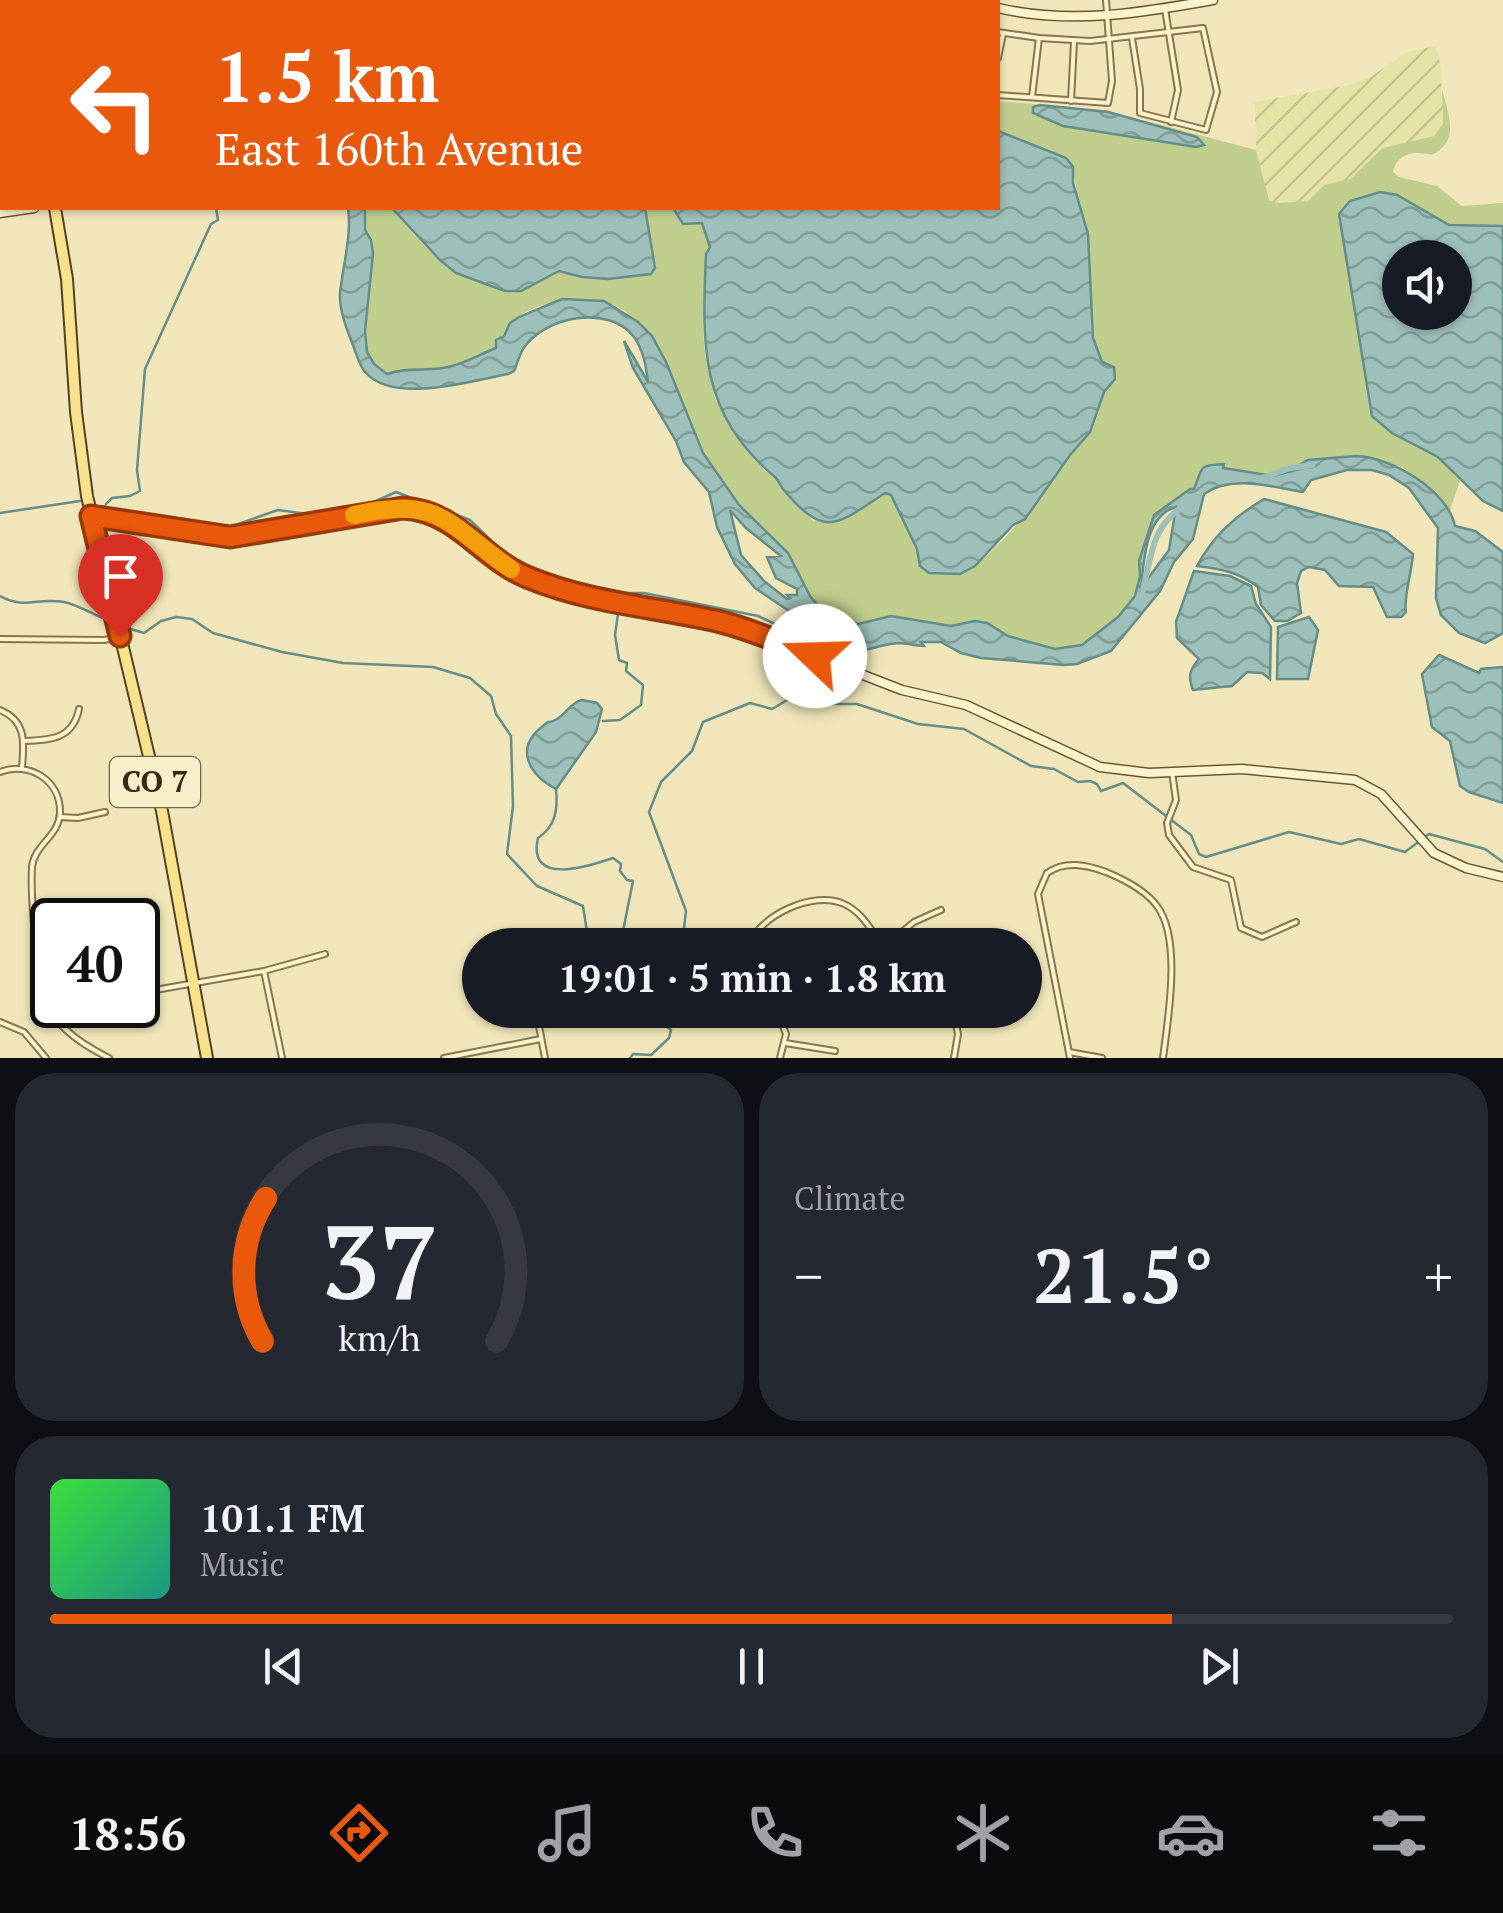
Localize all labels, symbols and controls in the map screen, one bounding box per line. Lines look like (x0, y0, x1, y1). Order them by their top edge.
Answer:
text: 1.5 km (215, 29, 439, 122)
icon: left (50, 40, 180, 170)
text: East 160th Avenue (215, 118, 584, 178)
map controls (1382, 240, 1472, 330)
button: sound (1382, 240, 1472, 330)
pin (78, 534, 163, 637)
icon: arrive (93, 549, 148, 604)
position arrow (763, 604, 867, 708)
road number: CO 7 (110, 757, 200, 807)
speed limit sign: 40 (30, 898, 160, 1028)
text: 19:01 · 5 min · 1.8 km (558, 953, 946, 1003)
text: Climate (794, 1177, 906, 1219)
text: 37 (321, 1191, 438, 1329)
text: 21.5° (1033, 1225, 1214, 1324)
text: − (794, 1239, 823, 1312)
text: + (1424, 1239, 1453, 1312)
text: km/h (338, 1314, 421, 1361)
text: 101.1 FM (200, 1493, 365, 1543)
text: Music (200, 1543, 285, 1585)
icon: previous (256, 1639, 311, 1694)
icon: pause (724, 1639, 779, 1694)
icon: next (1192, 1639, 1247, 1694)
icon: directions (324, 1798, 394, 1868)
icon: music (532, 1798, 602, 1868)
icon: phone (740, 1798, 810, 1868)
icon: climate (948, 1798, 1018, 1868)
icon: car (1156, 1798, 1226, 1868)
icon: filters (1364, 1798, 1434, 1868)
text: 18:56 (69, 1803, 186, 1863)

